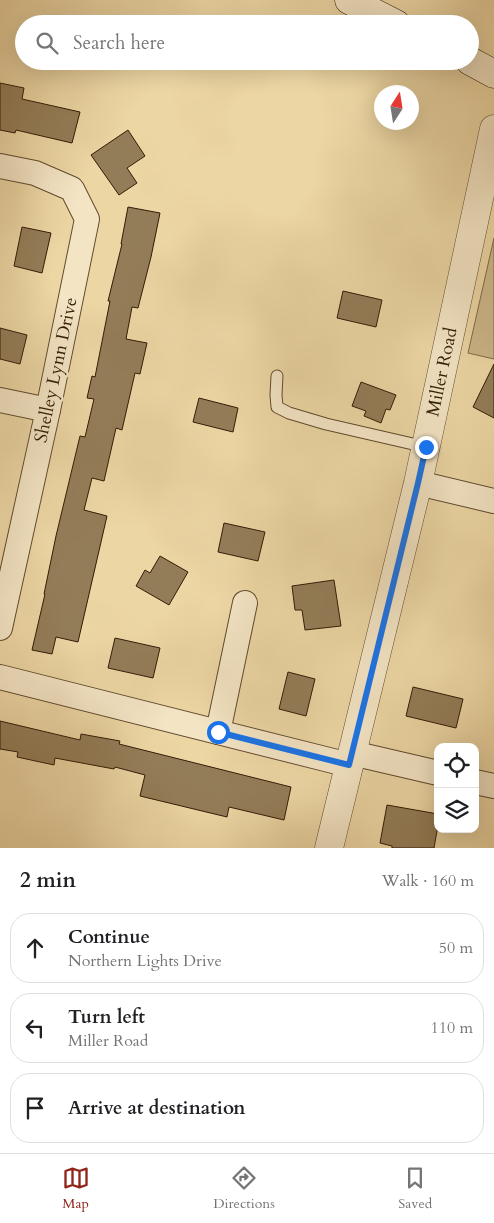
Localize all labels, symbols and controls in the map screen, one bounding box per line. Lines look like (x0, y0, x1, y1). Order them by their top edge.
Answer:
search box (15, 15, 479, 70)
icon: search (33, 29, 61, 57)
text: Search here (73, 30, 165, 56)
north arrow (374, 85, 419, 130)
street label: Shelley Lynn Drive (28, 295, 84, 445)
street label: Miller Road (420, 325, 464, 419)
route end (415, 436, 438, 459)
route start (207, 721, 230, 744)
map controls (434, 743, 479, 833)
button: locate (434, 743, 479, 788)
button: layers (434, 788, 479, 833)
text: 2 min (20, 866, 76, 895)
text: Walk · 160 m (382, 870, 474, 892)
text: Continue (68, 924, 150, 950)
icon: ahead (21, 934, 49, 962)
text: 50 m (439, 937, 473, 959)
text: Northern Lights Drive (68, 950, 222, 972)
text: Turn left (68, 1004, 145, 1030)
icon: left (21, 1014, 49, 1042)
text: 110 m (431, 1017, 473, 1039)
text: Miller Road (68, 1030, 148, 1052)
icon: arrive (21, 1094, 49, 1122)
text: Arrive at destination (68, 1095, 245, 1121)
tab: Map (62, 1164, 90, 1213)
tab: Directions (213, 1164, 275, 1213)
tab: Saved (398, 1164, 432, 1213)

